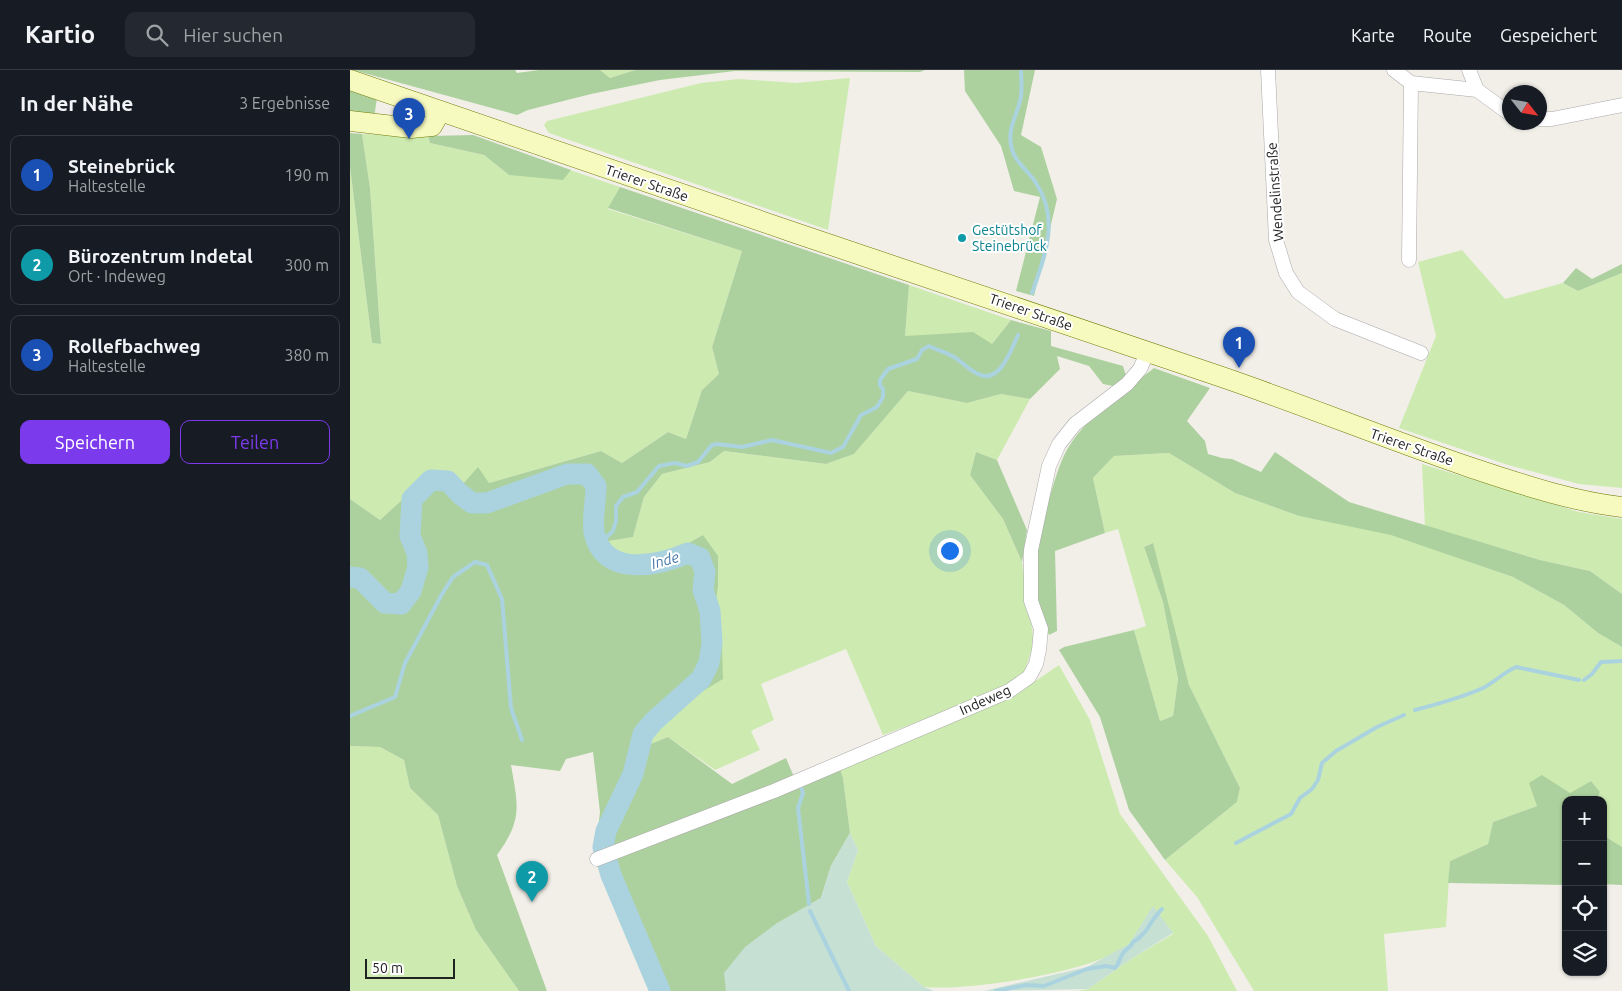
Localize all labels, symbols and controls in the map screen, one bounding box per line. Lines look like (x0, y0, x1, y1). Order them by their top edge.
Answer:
search box (125, 12, 475, 57)
text: Kartio (25, 21, 95, 48)
icon: search (143, 21, 171, 49)
text: Hier suchen (183, 24, 283, 46)
text: Karte (1351, 25, 1395, 45)
text: Route (1423, 25, 1472, 45)
text: Gespeichert (1500, 25, 1597, 45)
north arrow (1502, 85, 1547, 130)
text: In der Nähe (20, 91, 133, 115)
text: 3 Ergebnisse (239, 94, 330, 112)
pin: 3 (393, 98, 425, 139)
street label: Wendelinstraße (1264, 142, 1286, 242)
text: Steinebrück (68, 155, 175, 177)
street label: Trierer Straße (603, 161, 691, 205)
text: 1 (32, 166, 42, 184)
text: 190 m (284, 166, 329, 184)
text: Haltestelle (68, 177, 146, 195)
place label: Gestütshof Steinebrück (972, 222, 1047, 254)
marker: Gestütshof Steinebrück (956, 232, 968, 244)
text: Bürozentrum Indetal (68, 245, 253, 267)
text: 2 (32, 256, 42, 274)
text: 300 m (284, 256, 329, 274)
text: Ort · Indeweg (68, 267, 166, 285)
street label: Trierer Straße (987, 290, 1075, 334)
pin: 1 (1223, 327, 1255, 368)
text: Rollefbachweg (68, 335, 201, 357)
text: 3 (32, 346, 42, 364)
text: 380 m (284, 346, 329, 364)
text: Haltestelle (68, 357, 146, 375)
button: Speichern (20, 420, 170, 464)
button: Teilen (180, 420, 330, 464)
street label: Trierer Straße (1368, 425, 1456, 469)
your location (937, 538, 963, 564)
water label: Inde (649, 548, 681, 572)
street label: Indeweg (957, 682, 1013, 718)
map controls (1562, 796, 1607, 976)
button: + (1562, 796, 1607, 841)
button: − (1562, 841, 1607, 886)
pin: 2 (516, 861, 548, 902)
button: locate (1562, 886, 1607, 931)
button: layers (1562, 931, 1607, 976)
scale bar (365, 956, 455, 979)
text: 50 m (372, 960, 403, 976)

